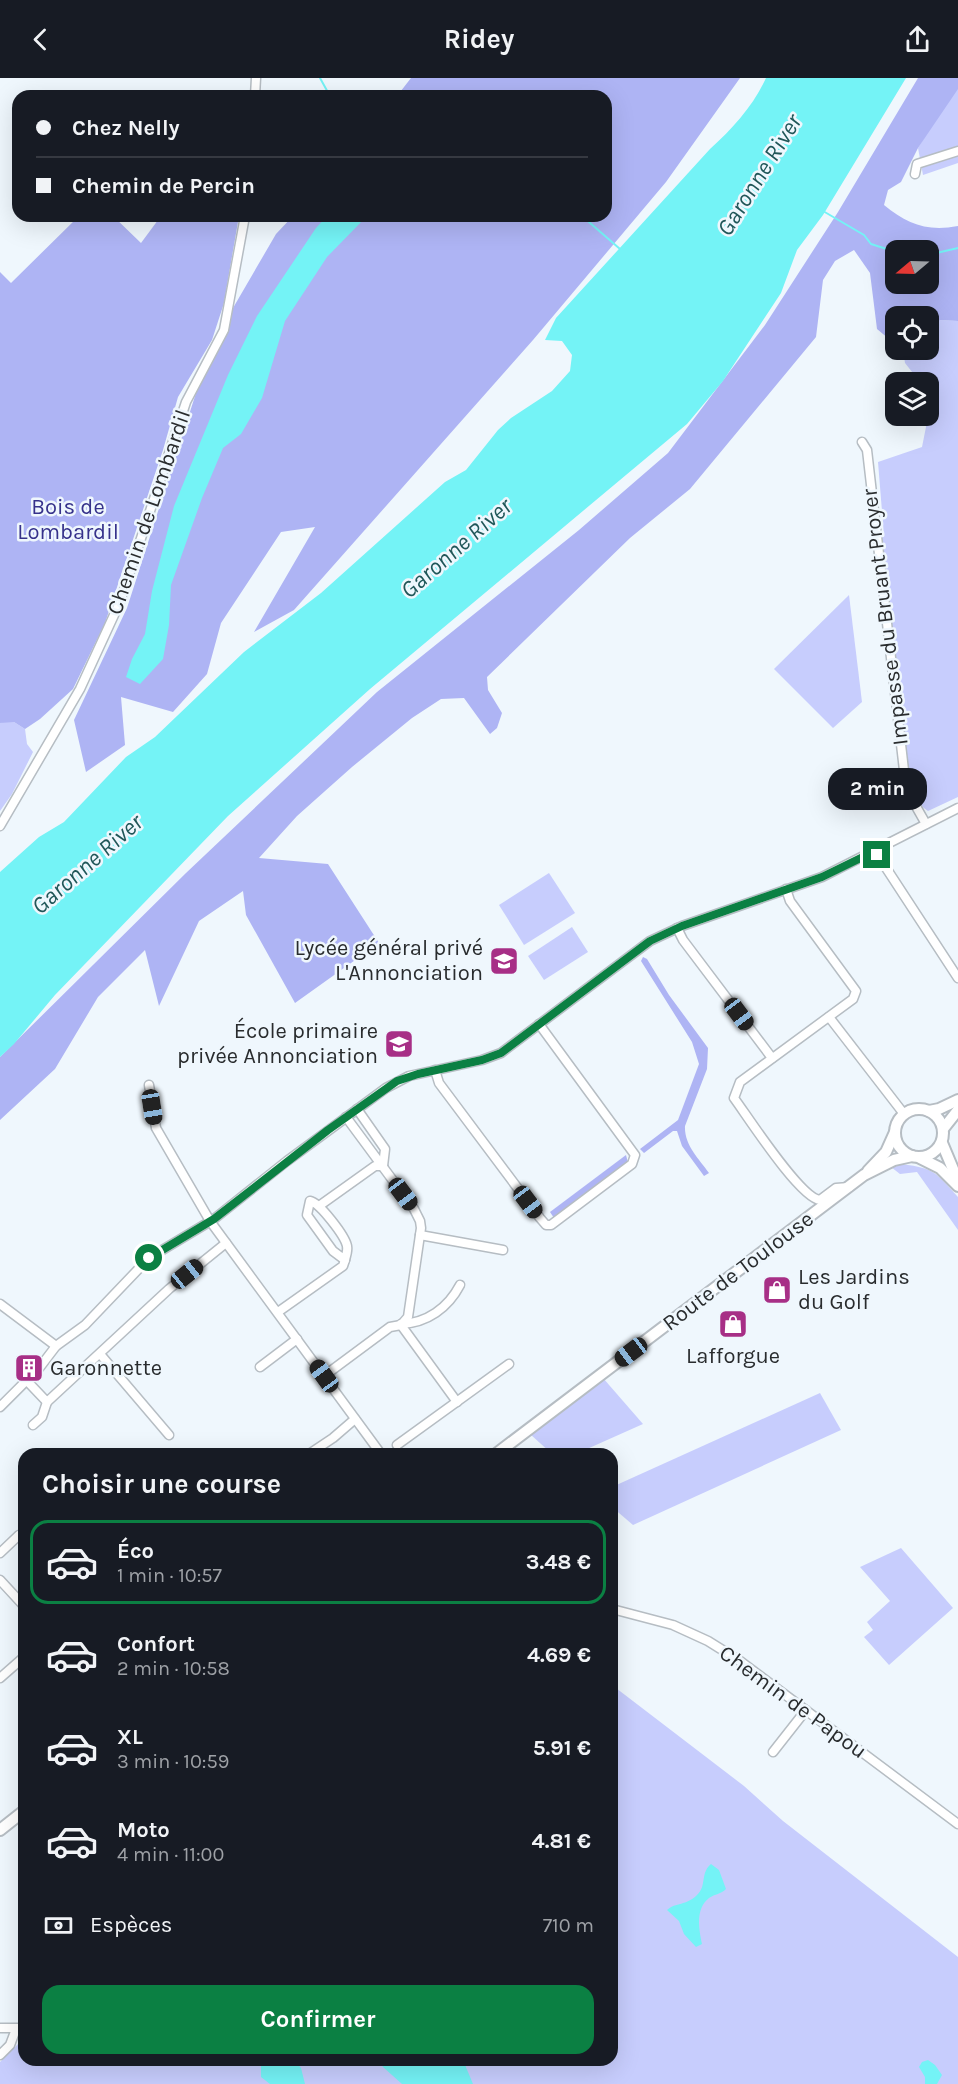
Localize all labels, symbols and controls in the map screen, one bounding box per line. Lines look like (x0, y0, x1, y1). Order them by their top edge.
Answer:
icon: back (24, 23, 57, 56)
text: Ridey (444, 23, 514, 55)
icon: share (901, 23, 934, 56)
water label: Garonne River (710, 108, 808, 241)
text: Chez Nelly (72, 115, 180, 141)
text: Chemin de Percin (72, 173, 255, 199)
north arrow (885, 240, 939, 294)
map controls (885, 240, 939, 426)
button: locate (885, 306, 939, 360)
button: layers (885, 372, 939, 426)
street label: Chemin de Lombardil (102, 406, 196, 618)
street label: Impasse du Bruant Proyer (856, 487, 914, 747)
water label: Garonne River (395, 492, 518, 604)
park label: Bois de Lombardil (17, 494, 119, 545)
callout: 2 min (828, 768, 926, 810)
text: 2 min (850, 777, 905, 800)
water label: Garonne River (26, 808, 149, 920)
route end (863, 841, 890, 868)
place label: Lycée général privé L'Annonciation (294, 935, 483, 986)
school or university icon: Lycée général privé L'Annonciation (488, 945, 520, 977)
car (721, 994, 757, 1034)
place label: École primaire privée Annonciation (177, 1017, 378, 1069)
school or university icon: École primaire privée Annonciation (383, 1028, 415, 1060)
car (140, 1088, 164, 1126)
car (385, 1174, 421, 1214)
car (510, 1182, 546, 1222)
street label: Route de Toulouse (657, 1206, 819, 1336)
route start (135, 1244, 162, 1271)
car (167, 1256, 207, 1292)
place label: Les Jardins du Golf (798, 1264, 910, 1315)
shop icon: Les Jardins du Golf (761, 1274, 793, 1306)
shop icon: Lafforgue (717, 1308, 749, 1340)
car (611, 1334, 651, 1370)
place label: Lafforgue (686, 1343, 780, 1369)
building icon: Garonnette (13, 1352, 45, 1384)
place label: Garonnette (50, 1355, 162, 1381)
car (306, 1356, 342, 1396)
text: Choisir une course (42, 1468, 281, 1500)
icon: car (45, 1535, 99, 1589)
text: Éco (117, 1538, 154, 1564)
text: 3.48 € (526, 1549, 591, 1575)
text: 1 min · 10:57 (117, 1564, 222, 1587)
icon: car (45, 1628, 99, 1682)
text: Confort (117, 1631, 195, 1657)
street label: Chemin de Papou (714, 1640, 872, 1764)
text: 4.69 € (527, 1642, 591, 1668)
text: 2 min · 10:58 (117, 1657, 230, 1680)
icon: car (45, 1721, 99, 1775)
text: XL (117, 1724, 143, 1750)
text: 5.91 € (533, 1735, 591, 1761)
text: 3 min · 10:59 (117, 1750, 229, 1773)
icon: car (45, 1814, 99, 1868)
text: Moto (117, 1817, 170, 1843)
text: 4.81 € (532, 1828, 591, 1854)
text: 4 min · 11:00 (117, 1843, 224, 1866)
icon: cash (42, 1909, 75, 1942)
text: Espèces (90, 1912, 172, 1938)
text: 710 m (543, 1914, 594, 1937)
button: Confirmer (42, 1985, 594, 2054)

